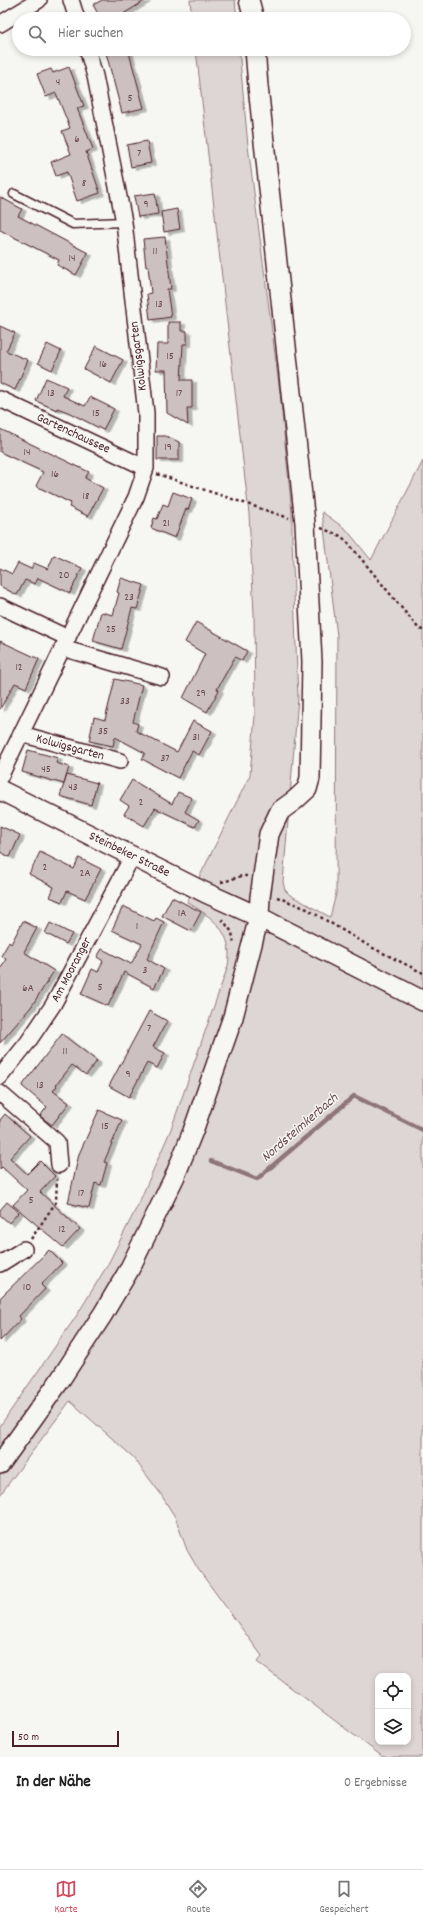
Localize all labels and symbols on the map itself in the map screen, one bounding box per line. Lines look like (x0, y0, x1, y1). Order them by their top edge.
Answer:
house number: 4 (56, 75, 60, 91)
house number: 5 (127, 91, 133, 107)
house number: 6 (74, 132, 80, 148)
house number: 7 (137, 146, 141, 162)
house number: 8 (82, 176, 86, 192)
house number: 9 (143, 197, 149, 213)
house number: 11 (153, 244, 157, 260)
house number: 14 (69, 251, 75, 267)
house number: 13 (155, 297, 163, 313)
street label: Kolwigsgarten (125, 320, 153, 392)
house number: 15 (166, 349, 174, 365)
house number: 16 (99, 357, 107, 373)
house number: 13 (47, 386, 55, 402)
house number: 17 (176, 386, 182, 402)
house number: 15 (92, 406, 100, 422)
street label: Gartenchaussee (33, 409, 113, 459)
house number: 19 (164, 440, 172, 456)
house number: 14 (24, 445, 30, 461)
house number: 16 (51, 467, 59, 483)
house number: 18 (83, 489, 89, 505)
house number: 21 (162, 516, 170, 532)
house number: 20 (59, 568, 69, 584)
house number: 23 (124, 590, 134, 606)
house number: 25 (106, 622, 116, 638)
house number: 12 (15, 660, 23, 676)
house number: 29 (196, 686, 206, 702)
house number: 33 (120, 694, 130, 710)
house number: 35 (98, 724, 108, 740)
street label: Kolwigsgarten (34, 730, 106, 766)
house number: 31 (192, 730, 200, 746)
house number: 37 (160, 751, 170, 767)
house number: 45 (41, 762, 51, 778)
house number: 43 (68, 780, 78, 796)
house number: 2 (139, 795, 144, 811)
street label: Steinbeker Straße (85, 827, 173, 883)
house number: 2 (43, 860, 48, 876)
house number: 2A (80, 866, 90, 882)
house number: 1A (178, 906, 186, 922)
house number: 1 (136, 919, 138, 935)
street label: Am Mooranger (47, 934, 97, 1006)
house number: 3 (143, 963, 148, 979)
house number: 5 (97, 980, 103, 996)
house number: 6A (22, 981, 34, 997)
house number: 7 (147, 1021, 151, 1037)
house number: 11 (63, 1044, 67, 1060)
house number: 9 (125, 1067, 131, 1083)
house number: 13 (36, 1078, 44, 1094)
water label: Nordsteimkerbach (257, 1089, 343, 1167)
house number: 15 (101, 1119, 109, 1135)
house number: 17 (78, 1186, 84, 1202)
house number: 5 (28, 1193, 34, 1209)
house number: 12 (58, 1222, 66, 1238)
house number: 10 (23, 1280, 31, 1296)
scale bar (12, 1729, 119, 1748)

